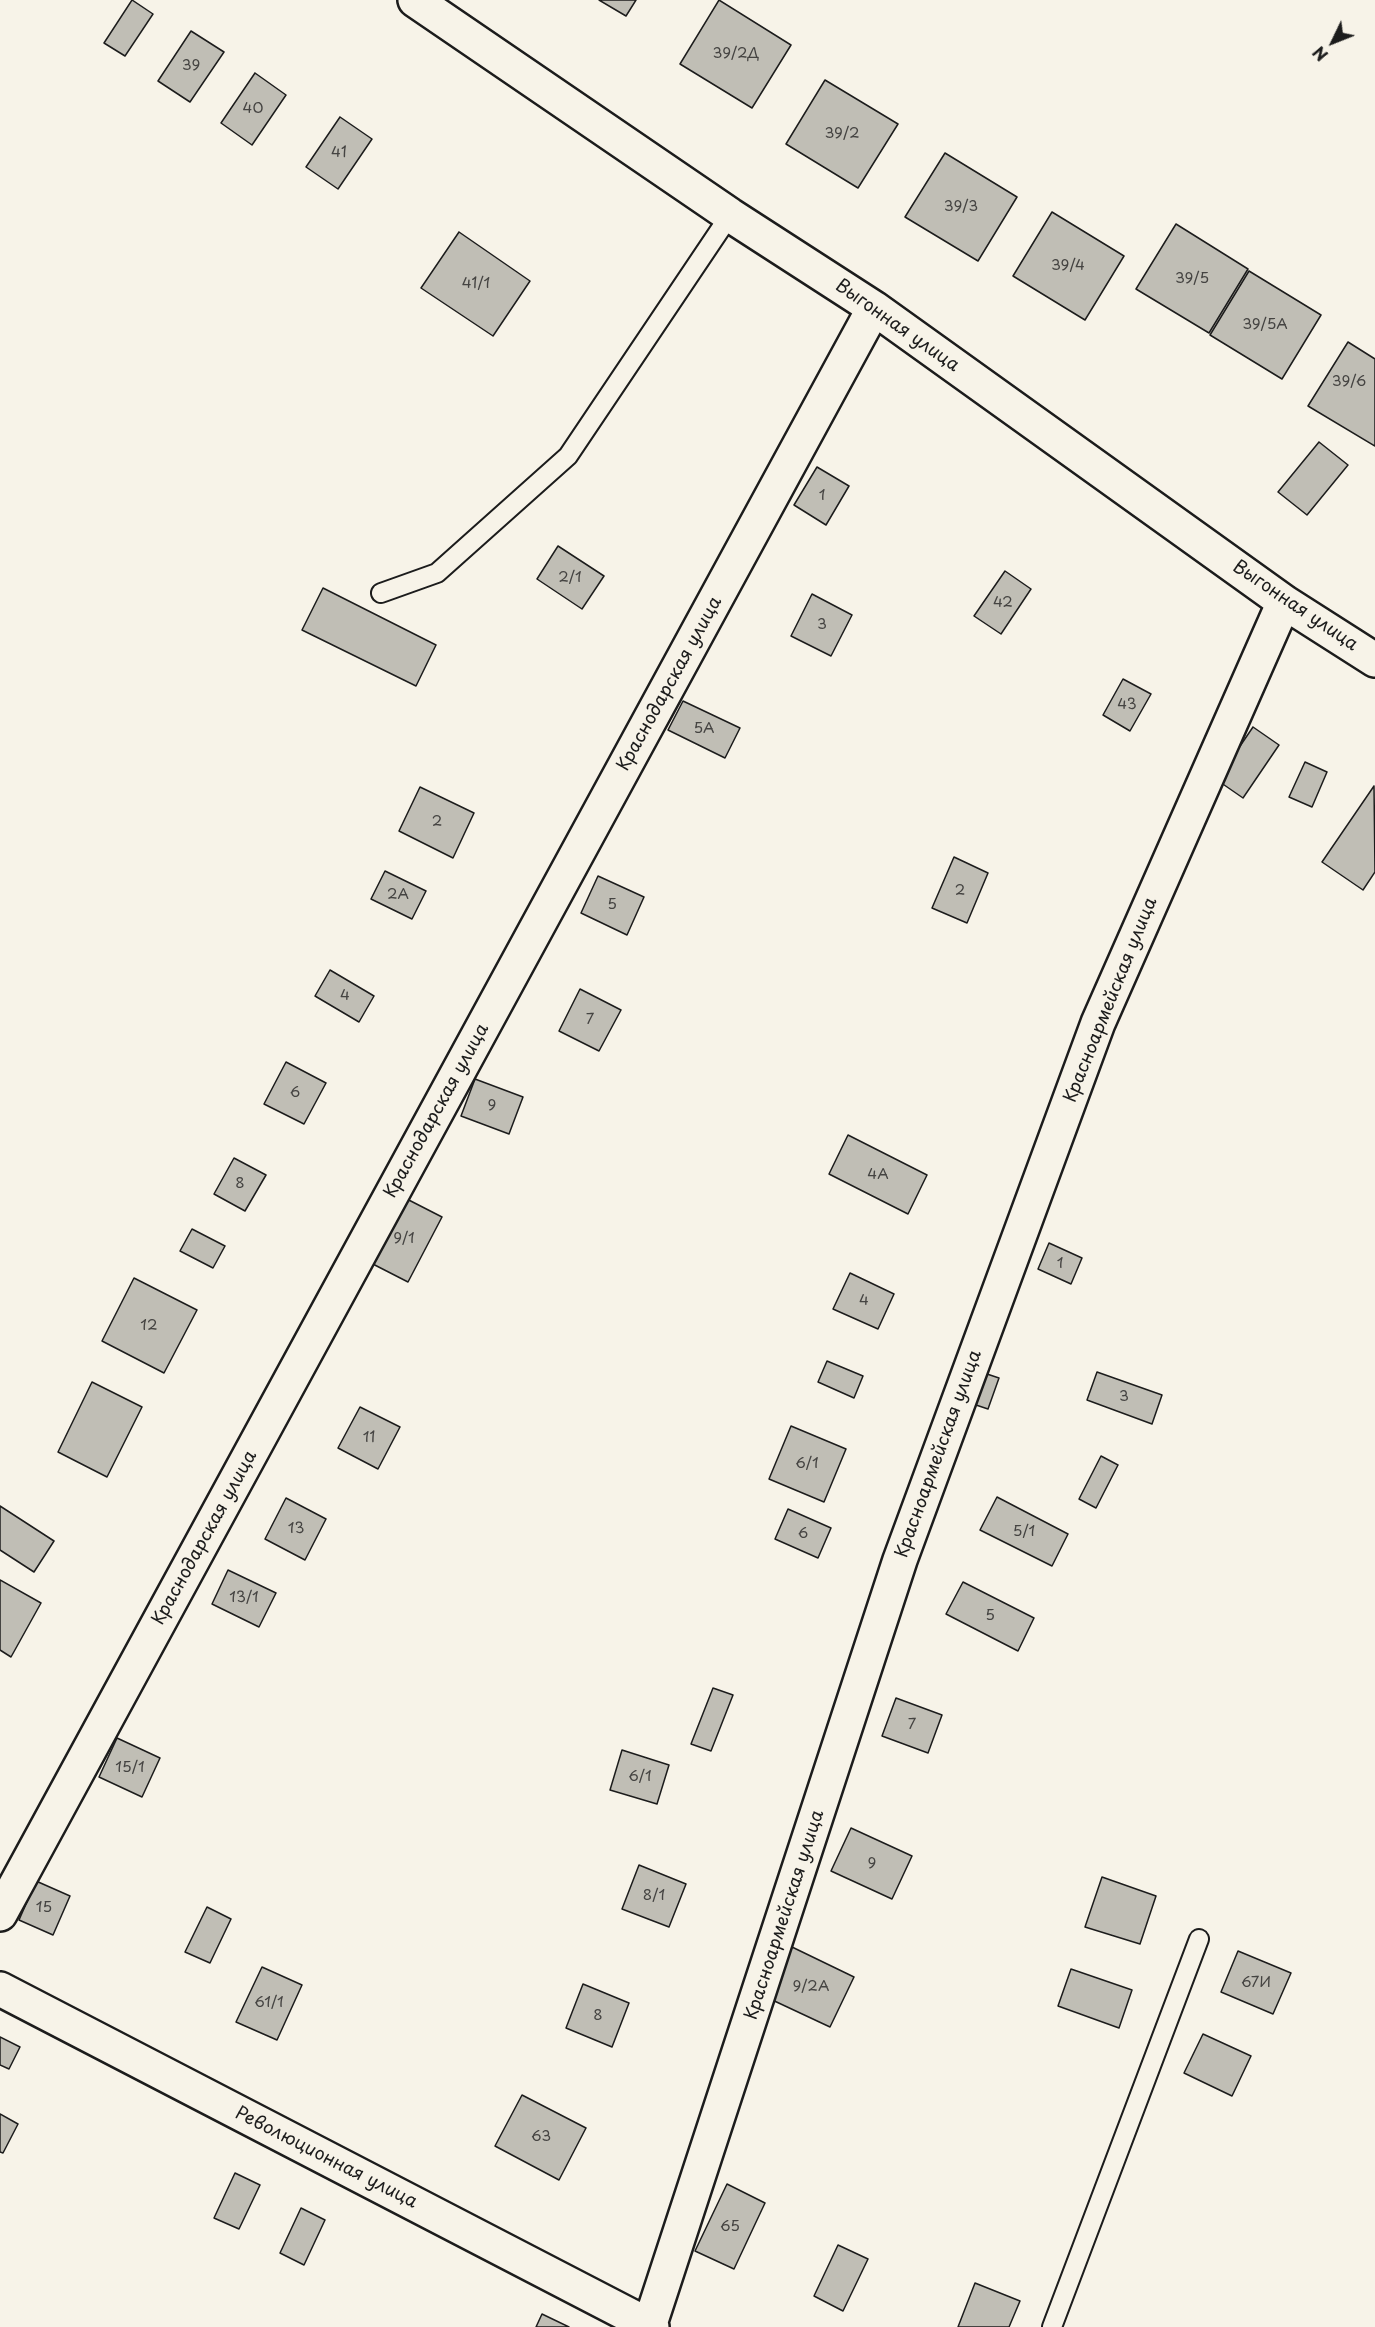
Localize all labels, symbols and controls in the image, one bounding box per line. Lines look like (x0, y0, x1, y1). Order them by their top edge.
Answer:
north arrow (1303, 12, 1363, 72)
text: N (1307, 41, 1333, 67)
house number: 39/2Д (713, 45, 759, 63)
house number: 39 (182, 57, 200, 75)
house number: 40 (243, 100, 263, 118)
house number: 39/2 (825, 125, 859, 143)
house number: 41 (331, 144, 347, 162)
house number: 39/3 (944, 198, 978, 216)
house number: 39/4 (1051, 257, 1085, 275)
house number: 39/5 (1175, 270, 1209, 288)
house number: 41/1 (462, 275, 490, 293)
street label: Выгонная улица (831, 275, 963, 377)
house number: 39/5А (1242, 316, 1288, 334)
house number: 39/6 (1332, 373, 1366, 391)
house number: 1 (819, 487, 825, 505)
street label: Выгонная улица (1228, 556, 1362, 656)
house number: 2/1 (558, 569, 582, 587)
street label: Краснодарская улица (613, 593, 727, 775)
house number: 42 (993, 594, 1013, 612)
house number: 3 (817, 616, 827, 634)
house number: 43 (1117, 696, 1137, 714)
house number: 5А (693, 720, 715, 738)
house number: 2 (432, 813, 442, 831)
house number: 2 (955, 882, 965, 900)
house number: 2А (387, 886, 409, 904)
street label: Красноармейская улица (1060, 894, 1162, 1106)
house number: 5 (607, 896, 617, 914)
house number: 4 (340, 987, 350, 1005)
house number: 7 (586, 1011, 594, 1029)
street label: Краснодарская улица (380, 1020, 494, 1202)
house number: 6 (290, 1084, 300, 1102)
house number: 9 (488, 1097, 496, 1115)
house number: 4А (867, 1166, 889, 1184)
house number: 8 (235, 1175, 245, 1193)
house number: 9/1 (393, 1230, 415, 1248)
house number: 1 (1057, 1255, 1063, 1273)
house number: 4 (859, 1292, 869, 1310)
house number: 12 (140, 1317, 158, 1335)
street label: Красноармейская улица (891, 1347, 987, 1561)
house number: 3 (1119, 1388, 1129, 1406)
house number: 11 (363, 1429, 375, 1447)
street label: Краснодарская улица (148, 1447, 262, 1629)
house number: 6/1 (795, 1455, 819, 1473)
house number: 13 (288, 1520, 304, 1538)
house number: 5/1 (1013, 1523, 1035, 1541)
house number: 6 (798, 1525, 808, 1543)
house number: 13/1 (229, 1589, 259, 1607)
house number: 5 (985, 1607, 995, 1625)
house number: 7 (908, 1716, 916, 1734)
house number: 15/1 (115, 1759, 145, 1777)
house number: 6/1 (628, 1768, 652, 1786)
street label: Красноармейская улица (741, 1807, 829, 2023)
house number: 9 (868, 1855, 876, 1873)
house number: 8/1 (643, 1887, 665, 1905)
house number: 15 (36, 1899, 52, 1917)
house number: 67И (1241, 1974, 1271, 1992)
house number: 9/2А (793, 1978, 829, 1996)
house number: 61/1 (254, 1994, 284, 2012)
house number: 8 (593, 2007, 603, 2025)
street label: Революционная улица (231, 2103, 421, 2213)
house number: 63 (531, 2128, 551, 2146)
house number: 65 (720, 2218, 740, 2236)

